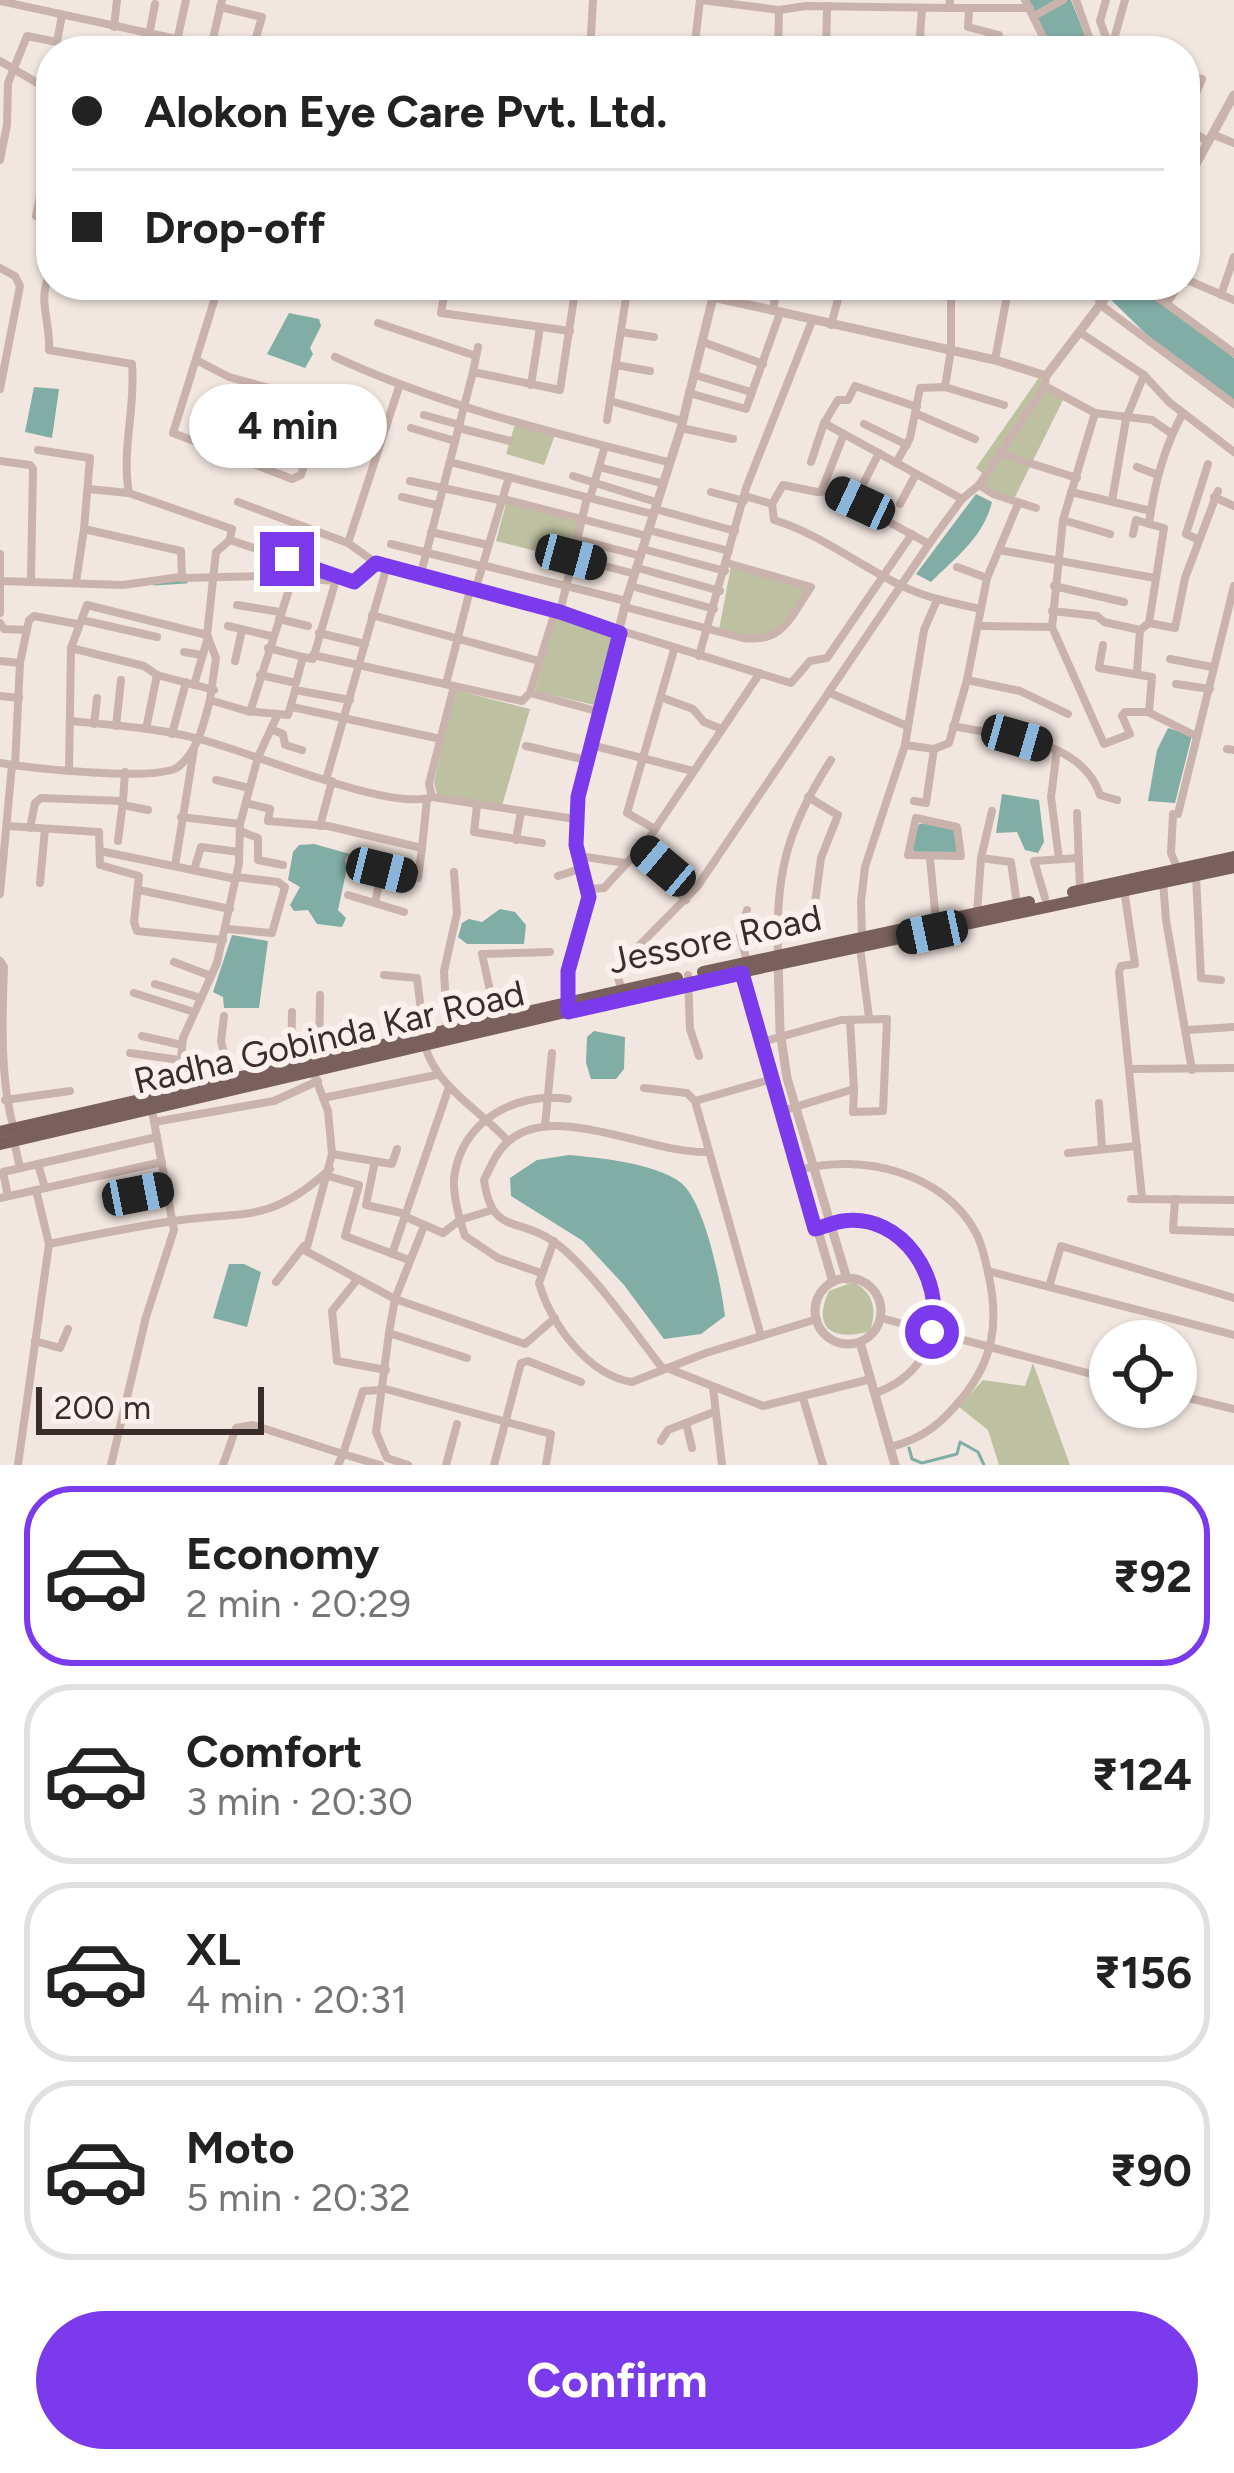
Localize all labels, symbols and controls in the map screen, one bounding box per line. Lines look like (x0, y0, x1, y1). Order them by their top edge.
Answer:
text: Alokon Eye Care Pvt. Ltd. (144, 84, 667, 138)
text: Drop-off (144, 200, 326, 254)
callout: 4 min (188, 385, 386, 469)
text: 4 min (238, 402, 338, 449)
car (820, 471, 900, 535)
car (532, 530, 610, 584)
route end (260, 532, 314, 586)
car (977, 711, 1057, 765)
car (624, 829, 702, 903)
car (343, 844, 421, 896)
street label: Jessore Road (605, 895, 825, 983)
car (893, 907, 971, 957)
street label: Radha Gobinda Kar Road (130, 971, 528, 1103)
car (99, 1169, 177, 1219)
route start (905, 1305, 959, 1359)
map controls (1089, 1320, 1197, 1428)
button: locate (1089, 1320, 1197, 1428)
scale bar (36, 1381, 264, 1434)
text: 200 m (54, 1388, 151, 1427)
icon: car (42, 1522, 150, 1630)
text: Economy (186, 1526, 379, 1580)
text: ₹92 (1113, 1549, 1192, 1603)
text: 2 min · 20:29 (186, 1580, 411, 1627)
icon: car (42, 1720, 150, 1828)
text: Comfort (186, 1724, 362, 1778)
text: ₹124 (1091, 1747, 1192, 1801)
text: 3 min · 20:30 (186, 1778, 413, 1825)
icon: car (42, 1918, 150, 2026)
text: XL (186, 1922, 241, 1976)
text: ₹156 (1094, 1945, 1192, 1999)
text: 4 min · 20:31 (186, 1976, 407, 2023)
icon: car (42, 2116, 150, 2224)
text: Moto (186, 2120, 295, 2174)
text: ₹90 (1110, 2143, 1192, 2197)
text: 5 min · 20:32 (186, 2174, 411, 2221)
button: Confirm (36, 2311, 1198, 2449)

